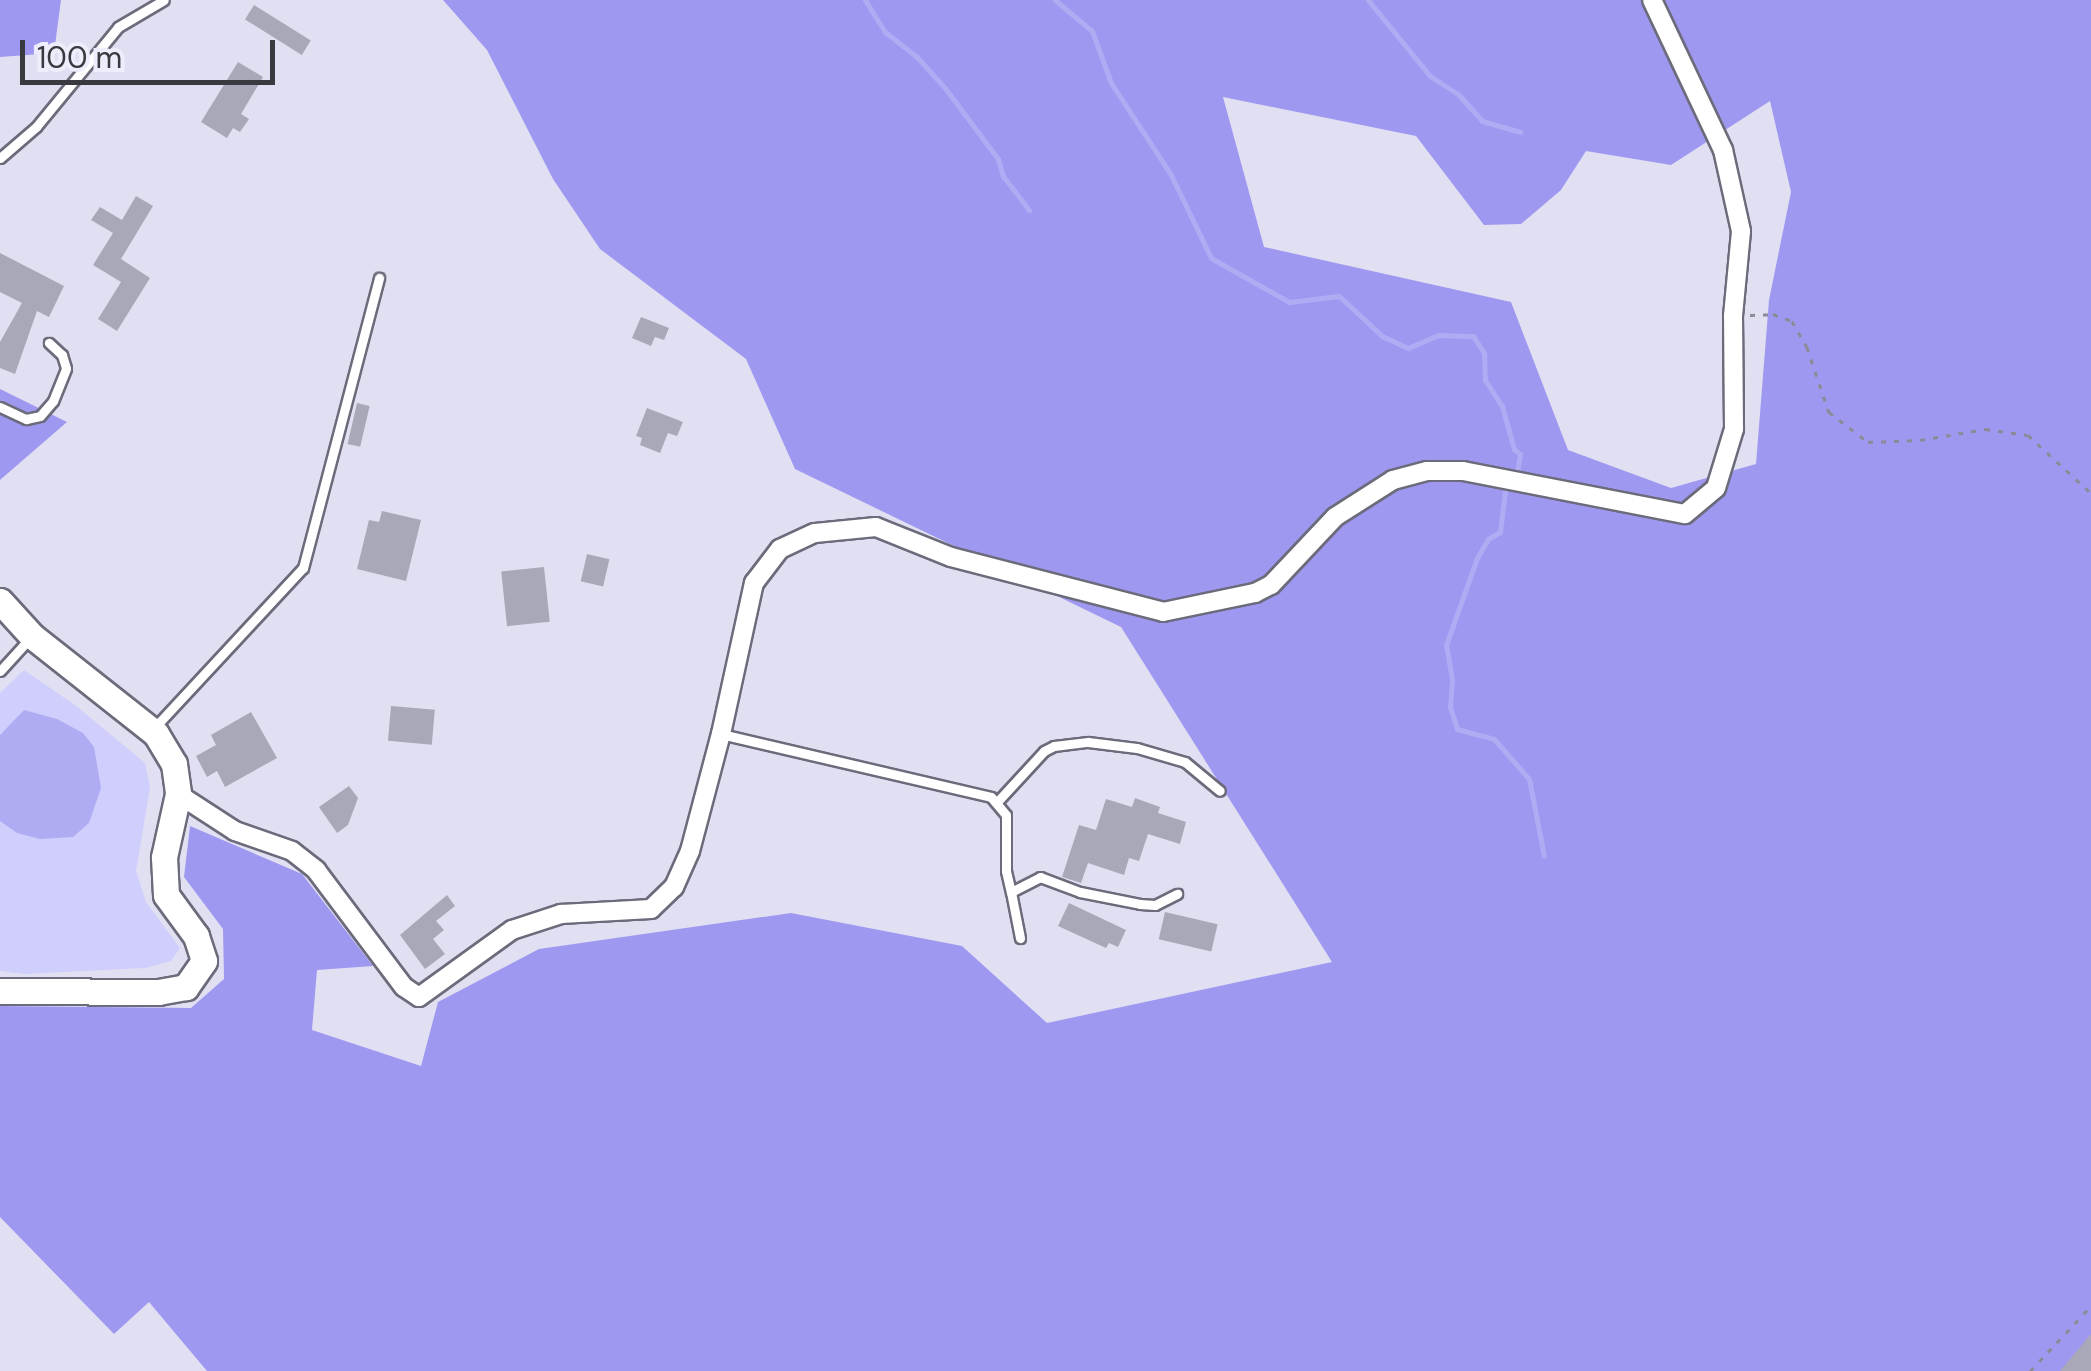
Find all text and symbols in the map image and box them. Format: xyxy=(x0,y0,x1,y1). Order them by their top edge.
scale bar xyxy=(25,20,280,82)
text: 100 m xyxy=(37,38,122,77)

